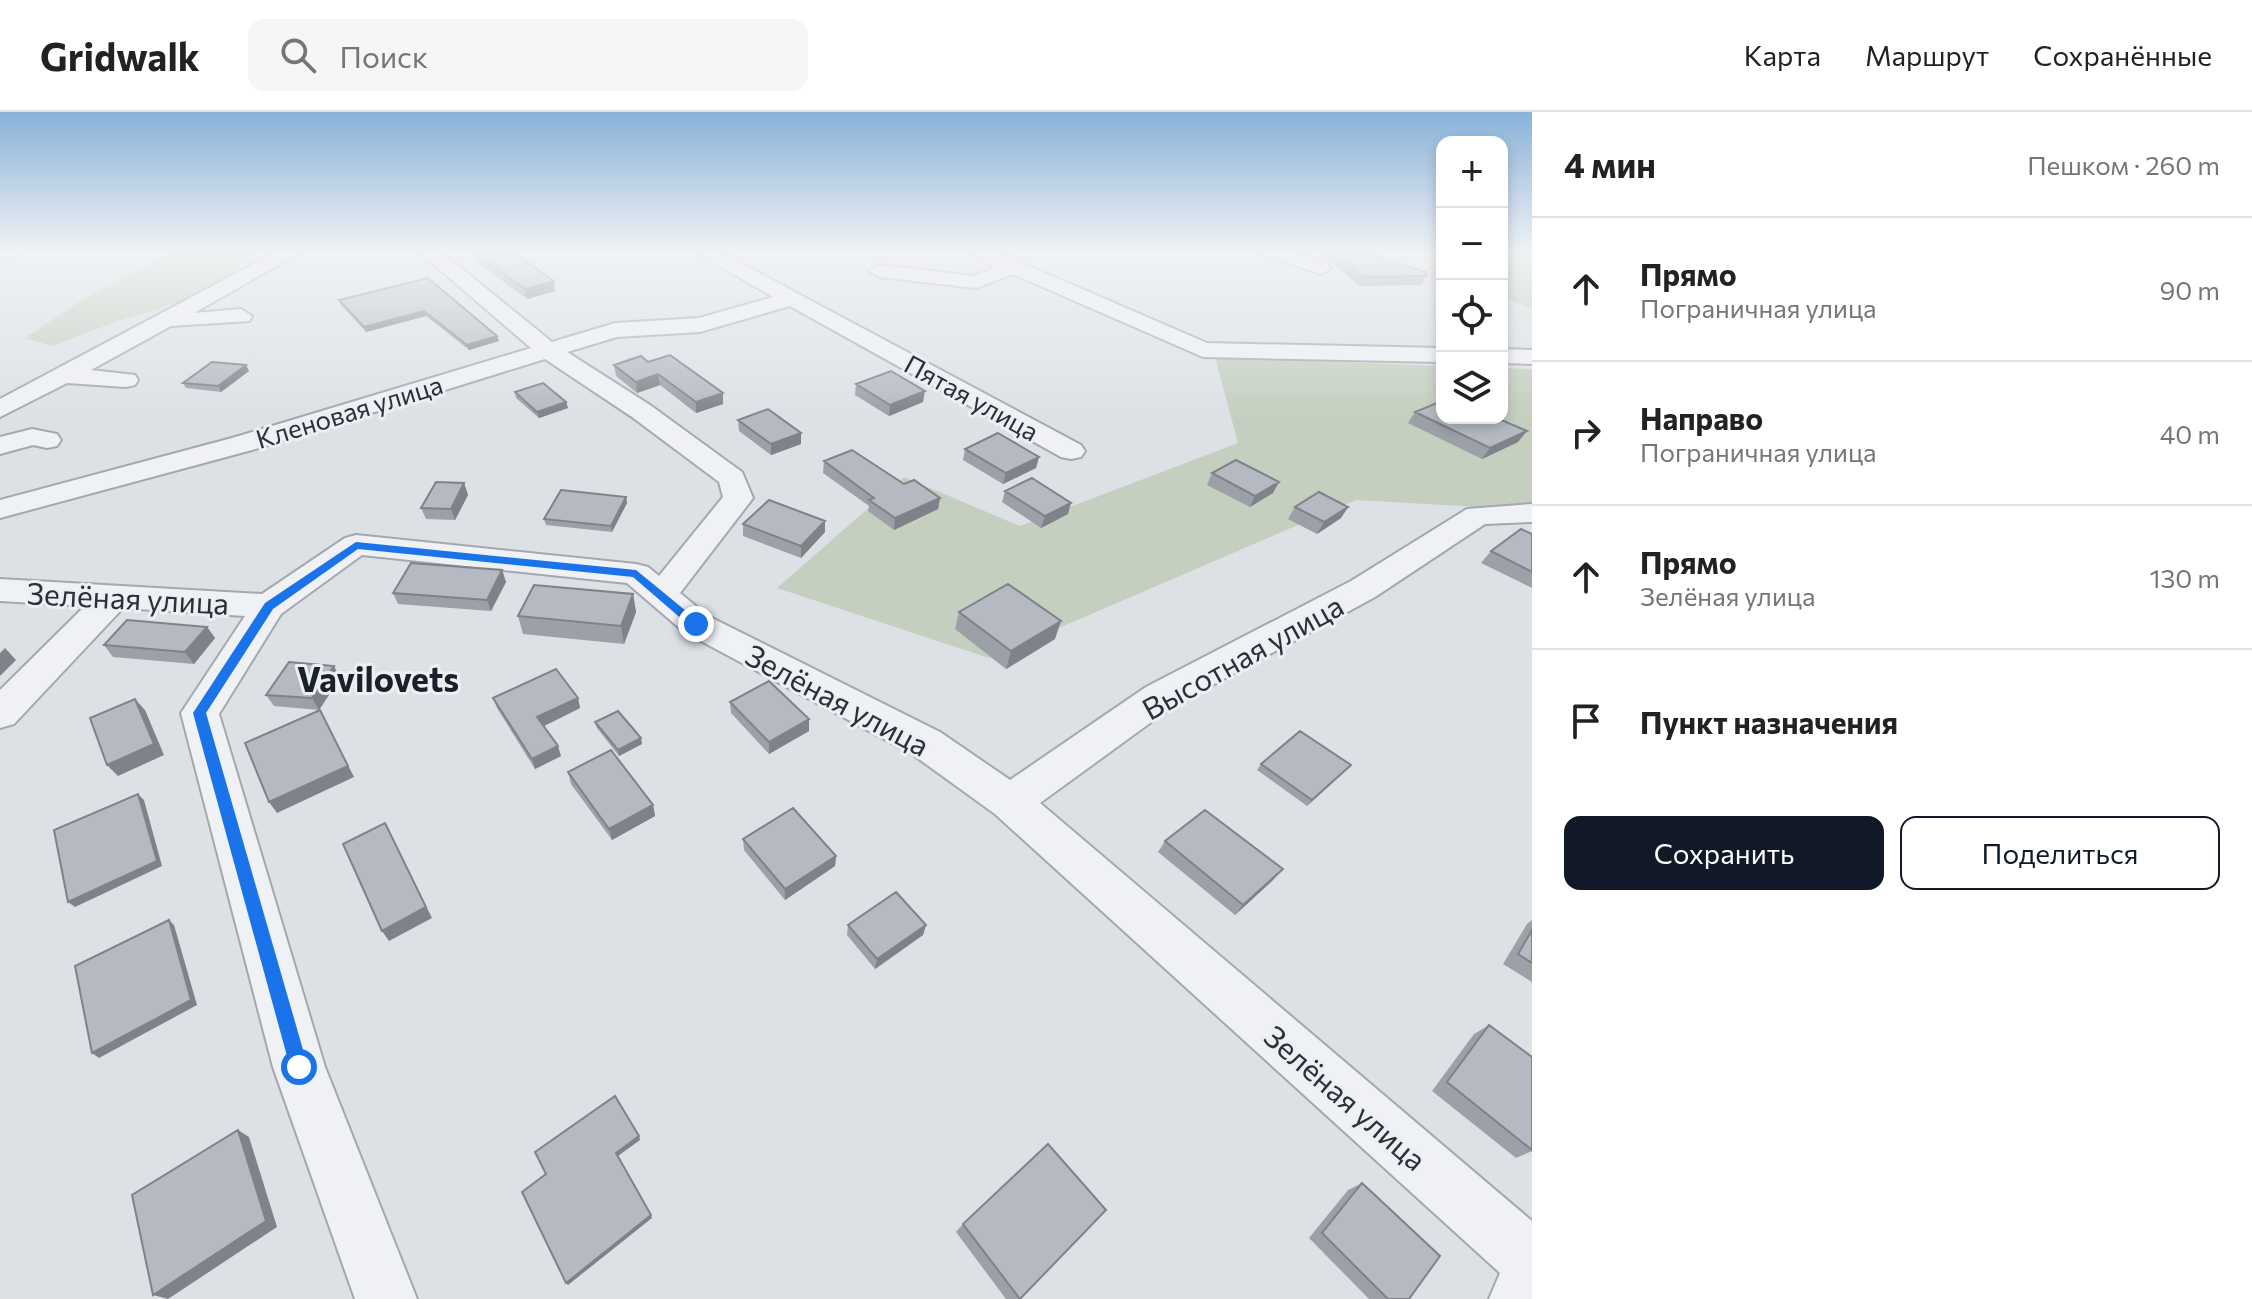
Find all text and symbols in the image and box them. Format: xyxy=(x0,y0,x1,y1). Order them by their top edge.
search box xyxy=(248,19,808,91)
text: Gridwalk xyxy=(40,32,200,79)
icon: search xyxy=(276,33,320,77)
text: Поиск xyxy=(340,37,428,74)
text: Карта xyxy=(1744,38,1821,72)
text: Маршрут xyxy=(1865,38,1989,72)
text: Сохранённые xyxy=(2033,38,2212,72)
map controls xyxy=(1436,136,1508,424)
button: + xyxy=(1436,136,1508,208)
text: 4 мин xyxy=(1564,143,1656,185)
text: Пешком · 260 m xyxy=(2027,149,2220,180)
button: − xyxy=(1436,208,1508,280)
text: Прямо xyxy=(1640,255,1737,292)
icon: ahead xyxy=(1564,267,1608,311)
text: 90 m xyxy=(2160,274,2220,305)
button: locate xyxy=(1436,280,1508,352)
text: Пограничная улица xyxy=(1640,292,1877,323)
street label: Пятая улица xyxy=(900,347,1044,447)
button: layers xyxy=(1436,352,1508,424)
street label: Кленовая улица xyxy=(252,368,446,454)
text: Направо xyxy=(1640,399,1763,436)
icon: right xyxy=(1564,411,1608,455)
text: 40 m xyxy=(2160,418,2220,449)
text: Пограничная улица xyxy=(1640,436,1877,467)
text: Прямо xyxy=(1640,543,1737,580)
icon: ahead xyxy=(1564,555,1608,599)
text: 130 m xyxy=(2149,562,2220,593)
street label: Зелёная улица xyxy=(26,573,230,621)
text: Зелёная улица xyxy=(1640,580,1815,611)
street label: Высотная улица xyxy=(1135,586,1349,726)
route end xyxy=(678,606,714,642)
street label: Зелёная улица xyxy=(740,635,936,763)
district label: Vavilovets xyxy=(297,657,459,699)
icon: arrive xyxy=(1564,699,1608,743)
text: Пункт назначения xyxy=(1640,703,1898,740)
button: Сохранить xyxy=(1564,816,1884,890)
button: Поделиться xyxy=(1900,816,2220,890)
street label: Зелёная улица xyxy=(1257,1017,1435,1177)
route start xyxy=(281,1049,317,1085)

